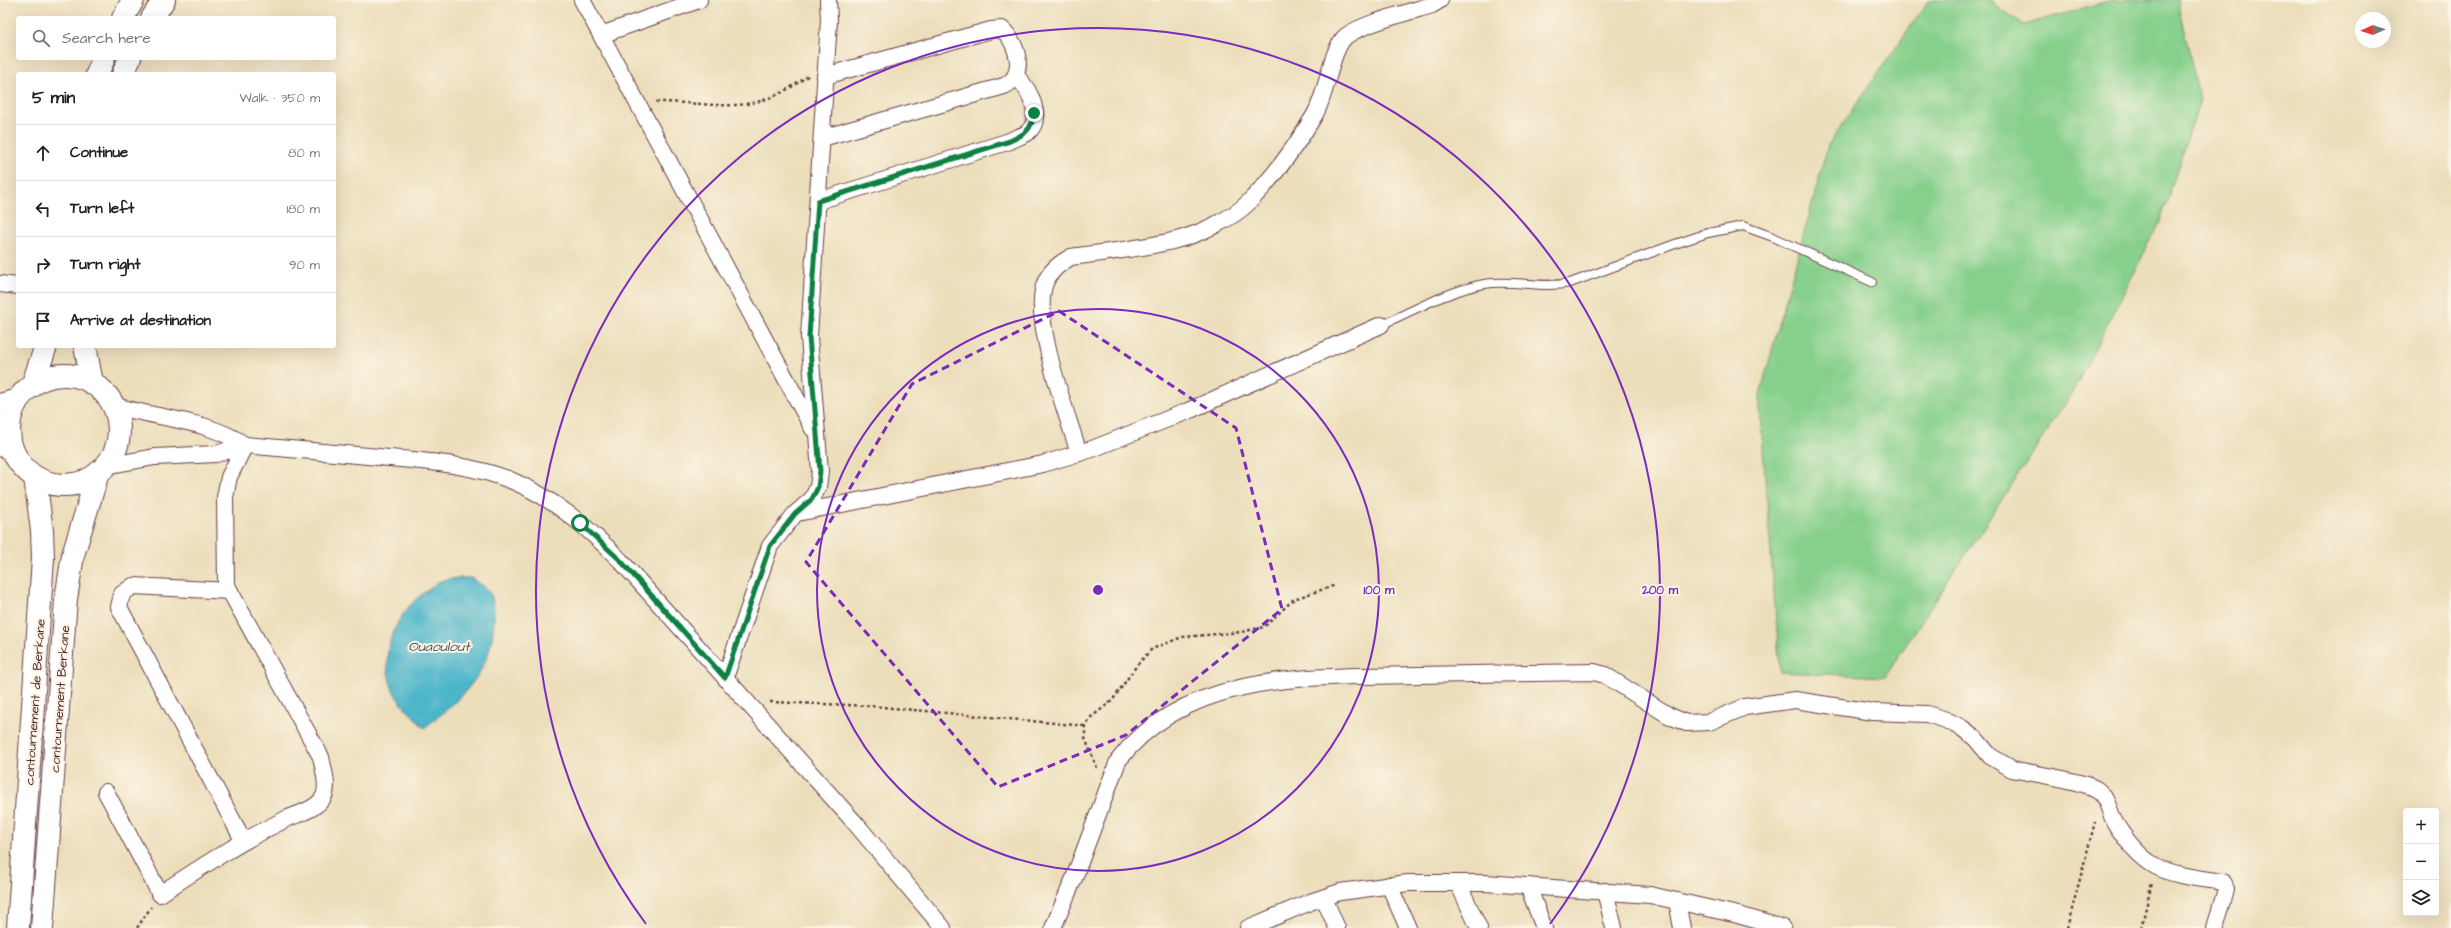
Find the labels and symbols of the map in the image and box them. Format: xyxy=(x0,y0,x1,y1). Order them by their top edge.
north arrow xyxy=(2355,12,2391,48)
route end xyxy=(1025,104,1043,122)
route start xyxy=(571,514,589,532)
text: 100 m xyxy=(1364,582,1395,599)
text: 200 m xyxy=(1641,582,1679,599)
centre of rings xyxy=(1091,583,1105,597)
street label: contournement de Berkane xyxy=(20,618,50,786)
street label: contournement Berkane xyxy=(46,625,74,773)
water label: Ouaoulout xyxy=(408,637,471,657)

